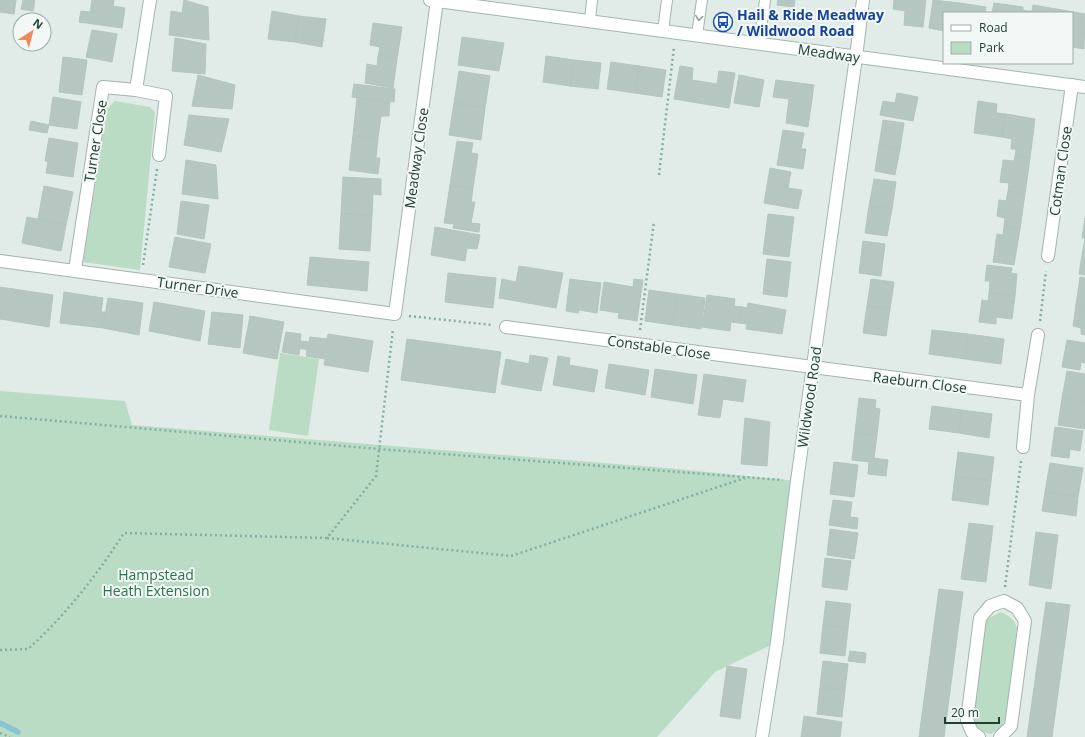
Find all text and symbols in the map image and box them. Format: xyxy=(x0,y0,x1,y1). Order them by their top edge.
place label: Hail & Ride Meadway / Wildwood Road xyxy=(737,5,884,40)
bus stop icon: Hail & Ride Meadway / Wildwood Road xyxy=(712,11,734,33)
north arrow xyxy=(12,12,52,52)
legend xyxy=(943,12,1073,64)
one-way arrow xyxy=(695,14,704,21)
text: N xyxy=(30,15,46,32)
text: Road xyxy=(979,19,1008,36)
street label: Meadway xyxy=(797,39,862,67)
text: Park xyxy=(979,39,1005,56)
street label: Turner Close xyxy=(79,98,111,184)
street label: Meadway Close xyxy=(400,106,432,210)
street label: Cotman Close xyxy=(1044,125,1076,217)
street label: Turner Drive xyxy=(156,272,240,302)
street label: Constable Close xyxy=(606,330,712,364)
street label: Wildwood Road xyxy=(793,345,825,449)
street label: Raeburn Close xyxy=(872,367,968,397)
park label: Hampstead Heath Extension xyxy=(103,565,209,600)
scale bar xyxy=(945,699,999,725)
text: 20 m xyxy=(951,704,979,721)

